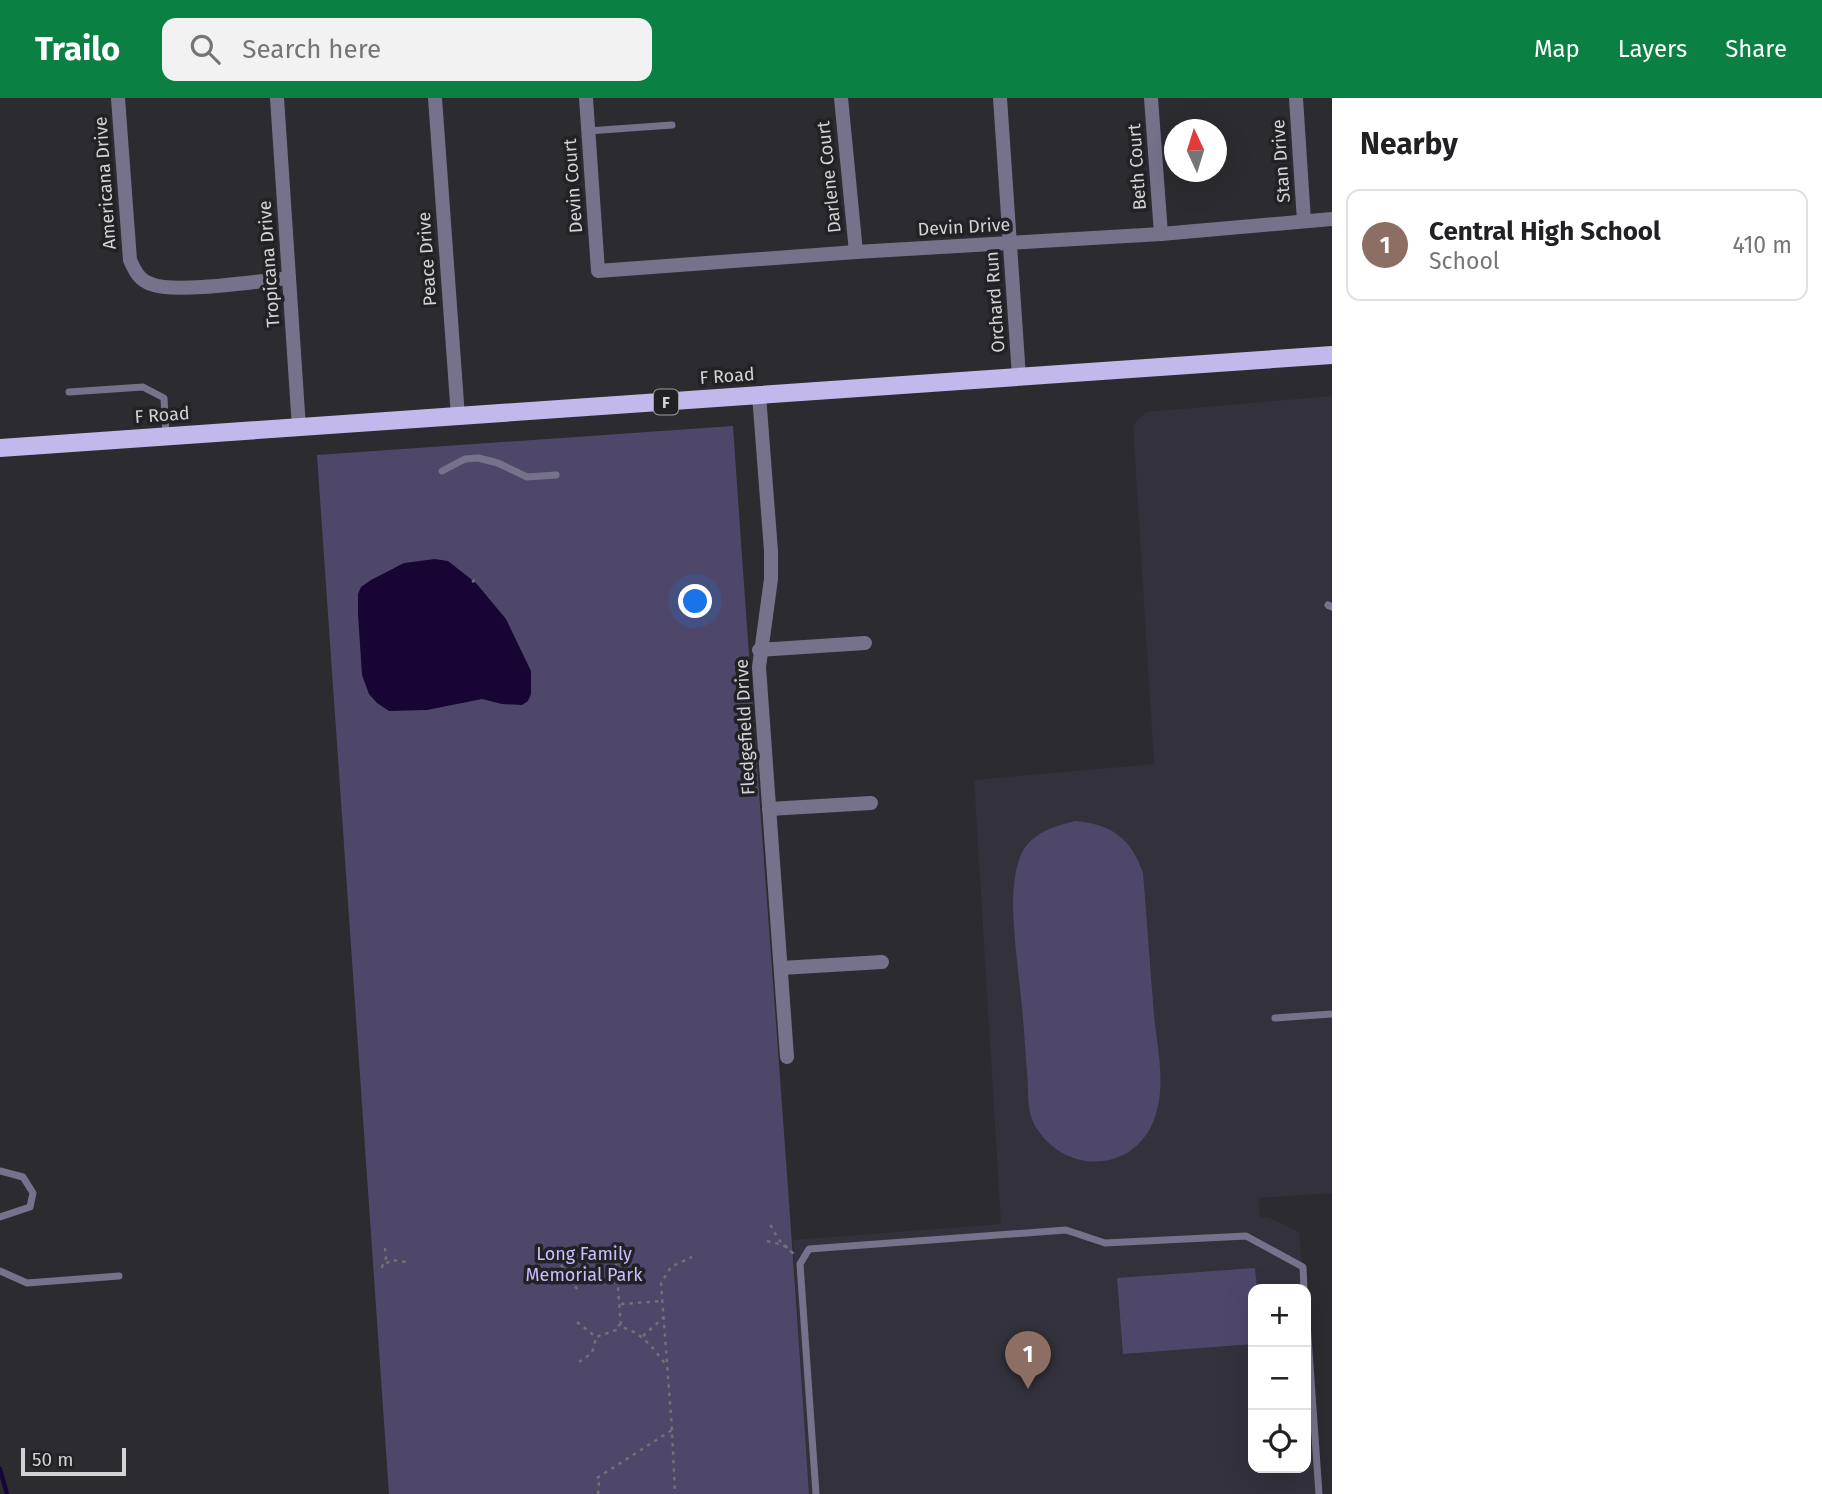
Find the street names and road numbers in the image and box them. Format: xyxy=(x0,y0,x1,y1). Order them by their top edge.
street label: Americana Drive xyxy=(89,116,121,250)
street label: Darlene Court xyxy=(812,119,846,234)
street label: Stan Drive xyxy=(1267,119,1295,203)
street label: Beth Court xyxy=(1123,122,1151,211)
street label: Devin Court xyxy=(559,137,587,234)
street label: Tropicana Drive xyxy=(254,200,284,328)
street label: Peace Drive xyxy=(413,211,441,307)
street label: Devin Drive xyxy=(917,214,1011,240)
street label: Orchard Run xyxy=(980,251,1010,353)
street label: F Road xyxy=(699,363,755,389)
road number: F xyxy=(654,390,678,414)
street label: F Road xyxy=(134,402,190,428)
street label: Fledgefield Drive xyxy=(730,658,760,796)

